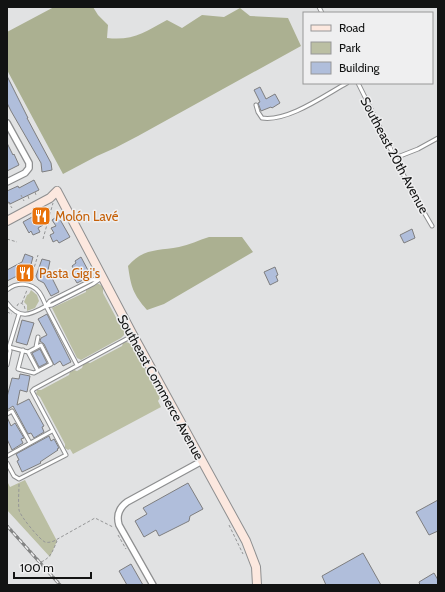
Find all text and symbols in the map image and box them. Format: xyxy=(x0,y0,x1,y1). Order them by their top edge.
legend xyxy=(303,12,433,84)
text: Road xyxy=(339,20,365,35)
text: Park xyxy=(339,40,361,55)
text: Building xyxy=(339,60,381,75)
street label: Southeast 20th Avenue xyxy=(357,94,433,216)
restaurant icon: Molón Lavé xyxy=(30,205,52,227)
place label: Molón Lavé xyxy=(55,208,119,224)
restaurant icon: Pasta Gigi's xyxy=(14,262,36,284)
place label: Pasta Gigi's xyxy=(39,265,101,281)
street label: Southeast Commerce Avenue xyxy=(114,312,208,463)
scale bar xyxy=(14,554,91,580)
text: 100 m xyxy=(20,560,54,575)

